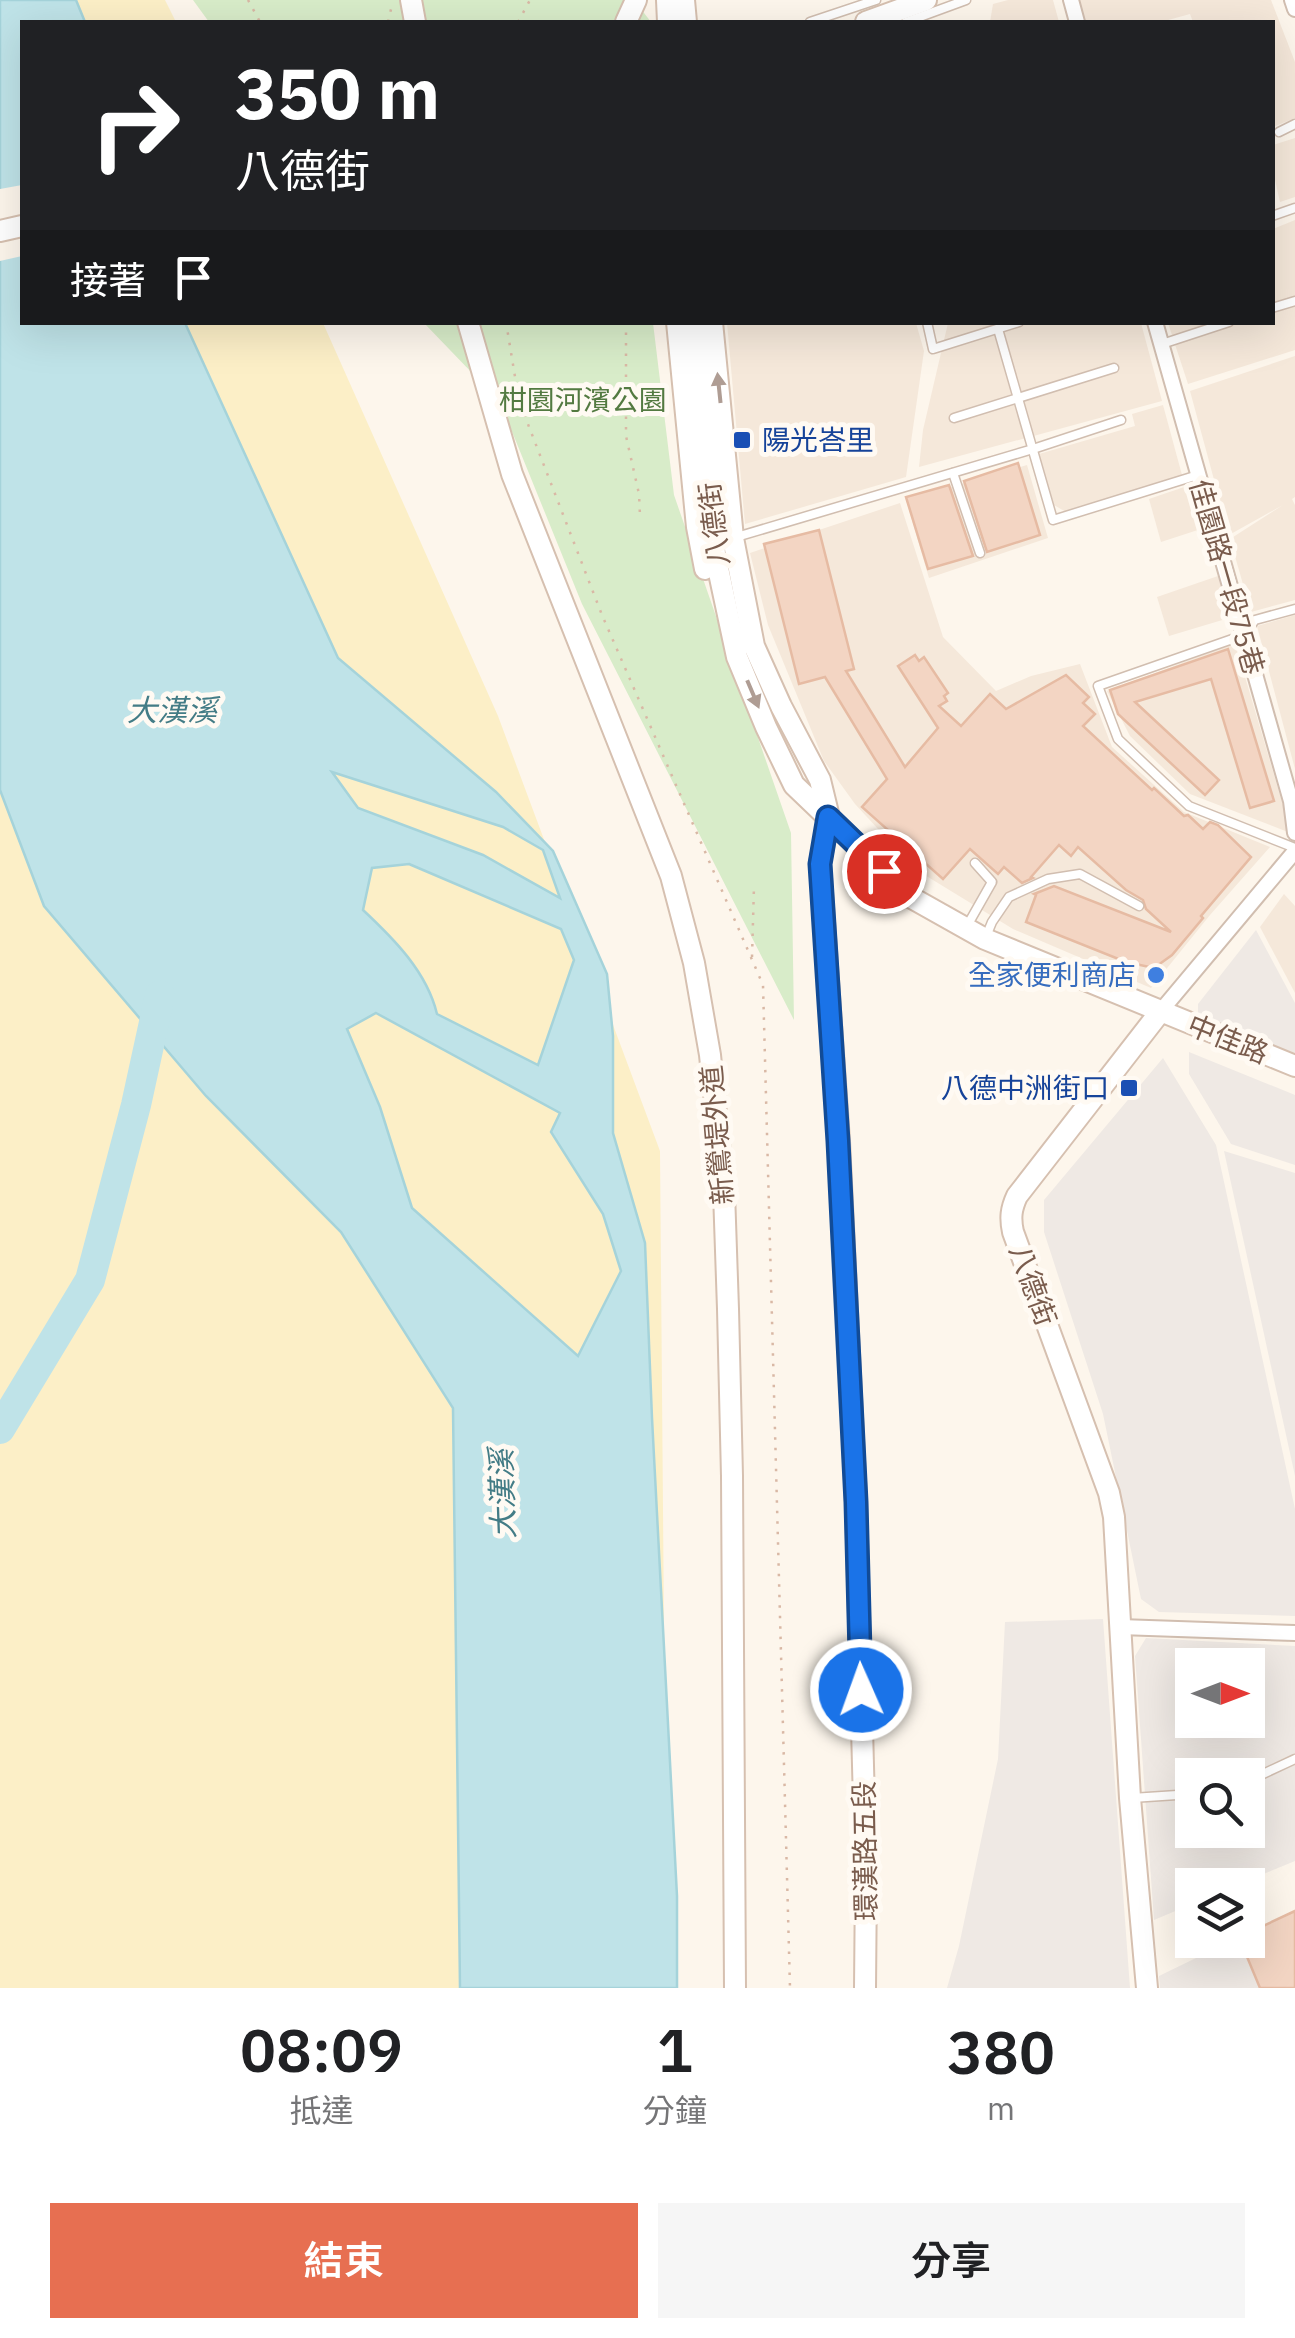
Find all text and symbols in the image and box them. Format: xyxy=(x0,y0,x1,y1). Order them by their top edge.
text: 350 m xyxy=(235,47,440,138)
icon: right xyxy=(70,60,200,190)
text: 八德街 xyxy=(235,141,370,199)
icon: arrive xyxy=(166,250,221,305)
text: 接著 xyxy=(70,255,146,304)
one-way arrow xyxy=(711,372,727,404)
park label: 柑園河濱公園 xyxy=(499,381,667,418)
place label: 陽光峇里 xyxy=(762,421,874,458)
marker: 陽光峇里 xyxy=(731,429,753,451)
street label: 佳園路一段75巷 xyxy=(1182,475,1273,679)
street label: 八德街 xyxy=(690,480,737,568)
one-way arrow xyxy=(745,679,761,709)
water label: 大漢溪 xyxy=(127,690,221,729)
pin xyxy=(842,829,927,914)
icon: arrive xyxy=(857,844,912,899)
place label: 全家便利商店 xyxy=(968,956,1136,993)
marker: 全家便利商店 xyxy=(1145,964,1167,986)
street label: 中佳路 xyxy=(1182,1006,1274,1071)
street label: 新鶯堤外道 xyxy=(692,1064,741,1206)
place label: 八德中洲街口 xyxy=(941,1069,1109,1106)
marker: 八德中洲街口 xyxy=(1118,1077,1140,1099)
street label: 八德街 xyxy=(1002,1239,1065,1331)
water label: 大漢溪 xyxy=(480,1444,523,1540)
position arrow xyxy=(809,1638,913,1742)
north arrow xyxy=(1175,1648,1265,1738)
map controls xyxy=(1175,1648,1265,1958)
button: search xyxy=(1175,1758,1265,1848)
street label: 環漢路五段 xyxy=(845,1781,884,1921)
button: layers xyxy=(1175,1868,1265,1958)
text: 08:09 xyxy=(240,2010,403,2089)
text: 1 xyxy=(657,2010,693,2089)
text: 380 xyxy=(947,2012,1055,2091)
text: m xyxy=(987,2087,1015,2129)
text: 抵達 xyxy=(290,2089,354,2131)
text: 分鐘 xyxy=(643,2089,707,2131)
button: 結束 xyxy=(50,2203,638,2318)
button: 分享 xyxy=(658,2203,1245,2318)

